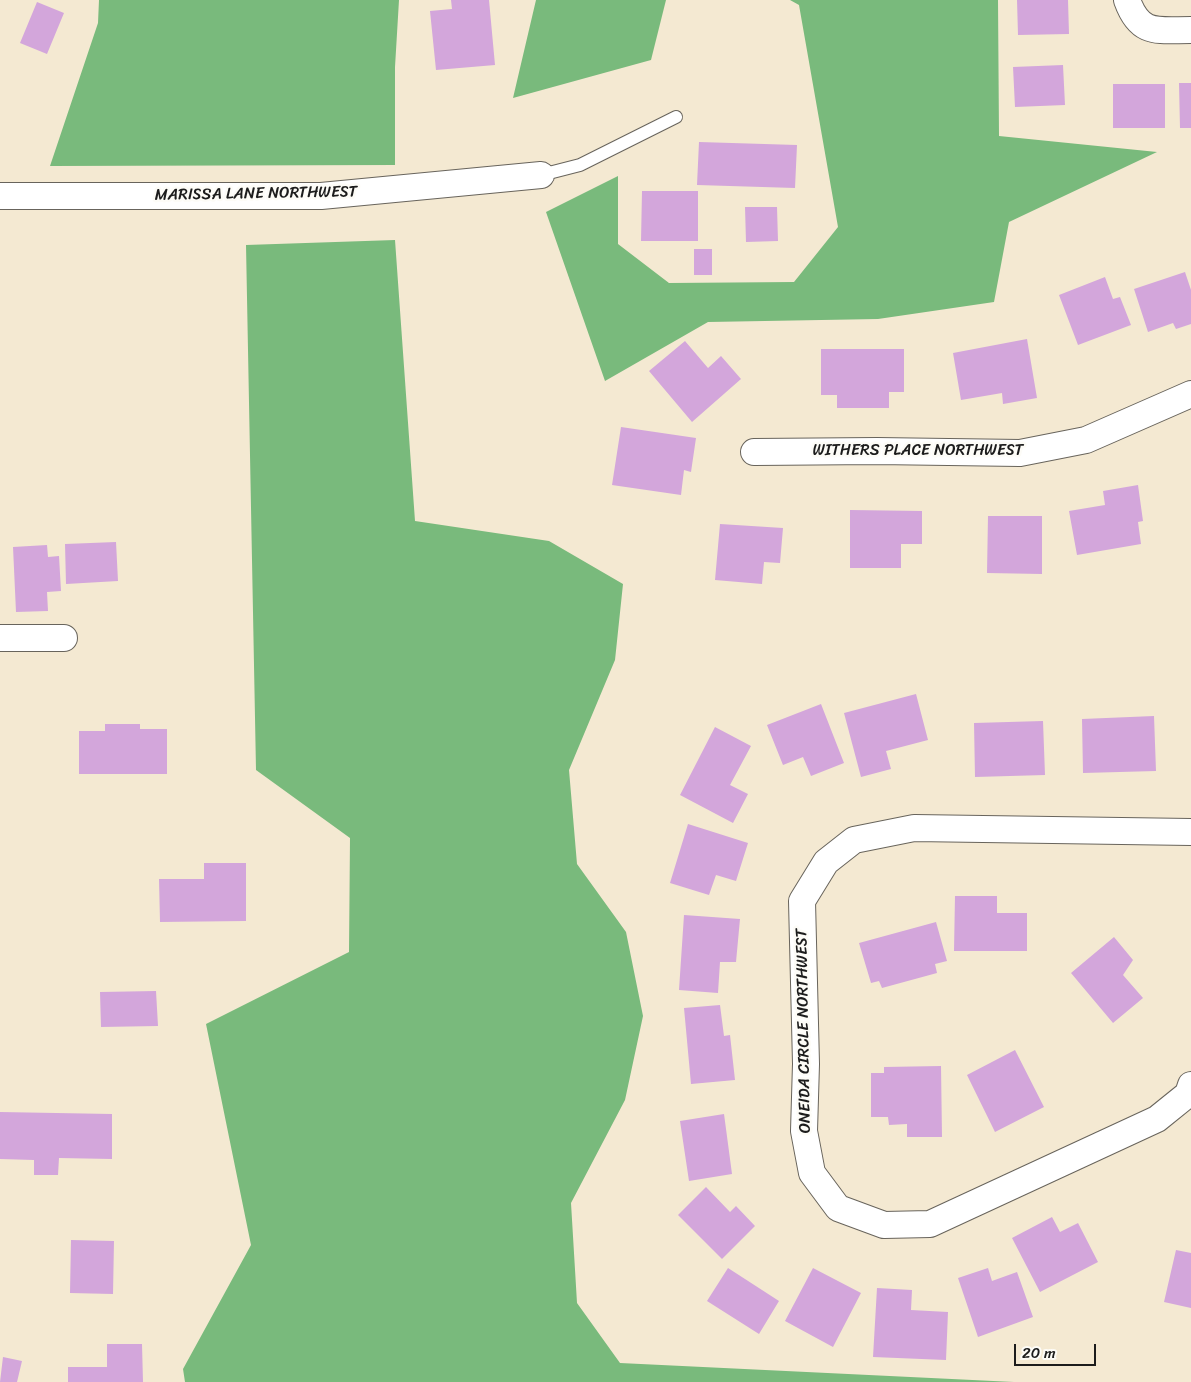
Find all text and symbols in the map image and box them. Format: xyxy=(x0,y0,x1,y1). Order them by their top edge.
street label: MARISSA LANE NORTHWEST xyxy=(154,183,358,205)
street label: WITHERS PLACE NORTHWEST xyxy=(813,441,1023,461)
street label: ONEIDA CIRCLE NORTHWEST xyxy=(793,928,815,1134)
scale bar xyxy=(1016,1334,1098,1366)
text: 20 m xyxy=(1022,1340,1056,1366)

